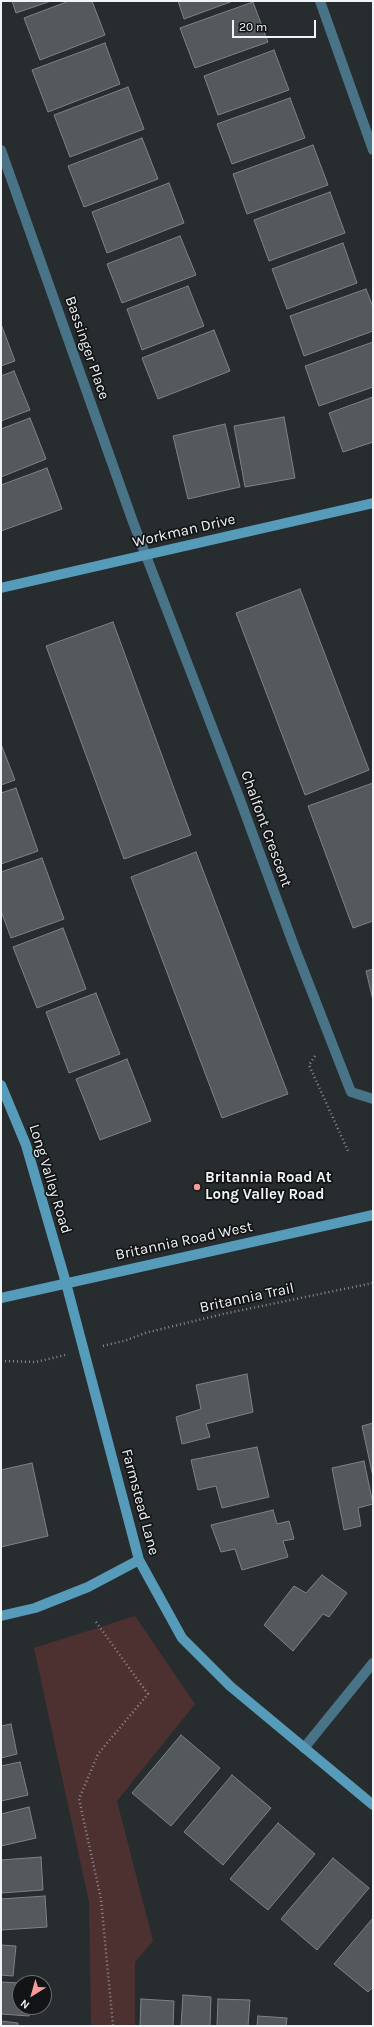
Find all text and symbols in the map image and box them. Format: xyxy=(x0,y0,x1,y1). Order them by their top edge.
scale bar xyxy=(234,12,318,38)
text: 20 m xyxy=(239,20,267,34)
street label: Bassinger Place xyxy=(61,294,113,402)
street label: Workman Drive xyxy=(131,510,237,552)
street label: Chalfont Crescent xyxy=(237,768,295,890)
street label: Long Valley Road xyxy=(25,1122,75,1236)
place label: Britannia Road At Long Valley Road xyxy=(205,1169,332,1204)
marker: Britannia Road At Long Valley Road xyxy=(192,1182,202,1192)
street label: Britannia Road West xyxy=(114,1218,254,1264)
street label: Britannia Trail xyxy=(198,1279,296,1317)
street label: Farmstead Lane xyxy=(117,1447,163,1557)
north arrow xyxy=(12,1975,52,2015)
text: N xyxy=(18,1997,32,2012)

